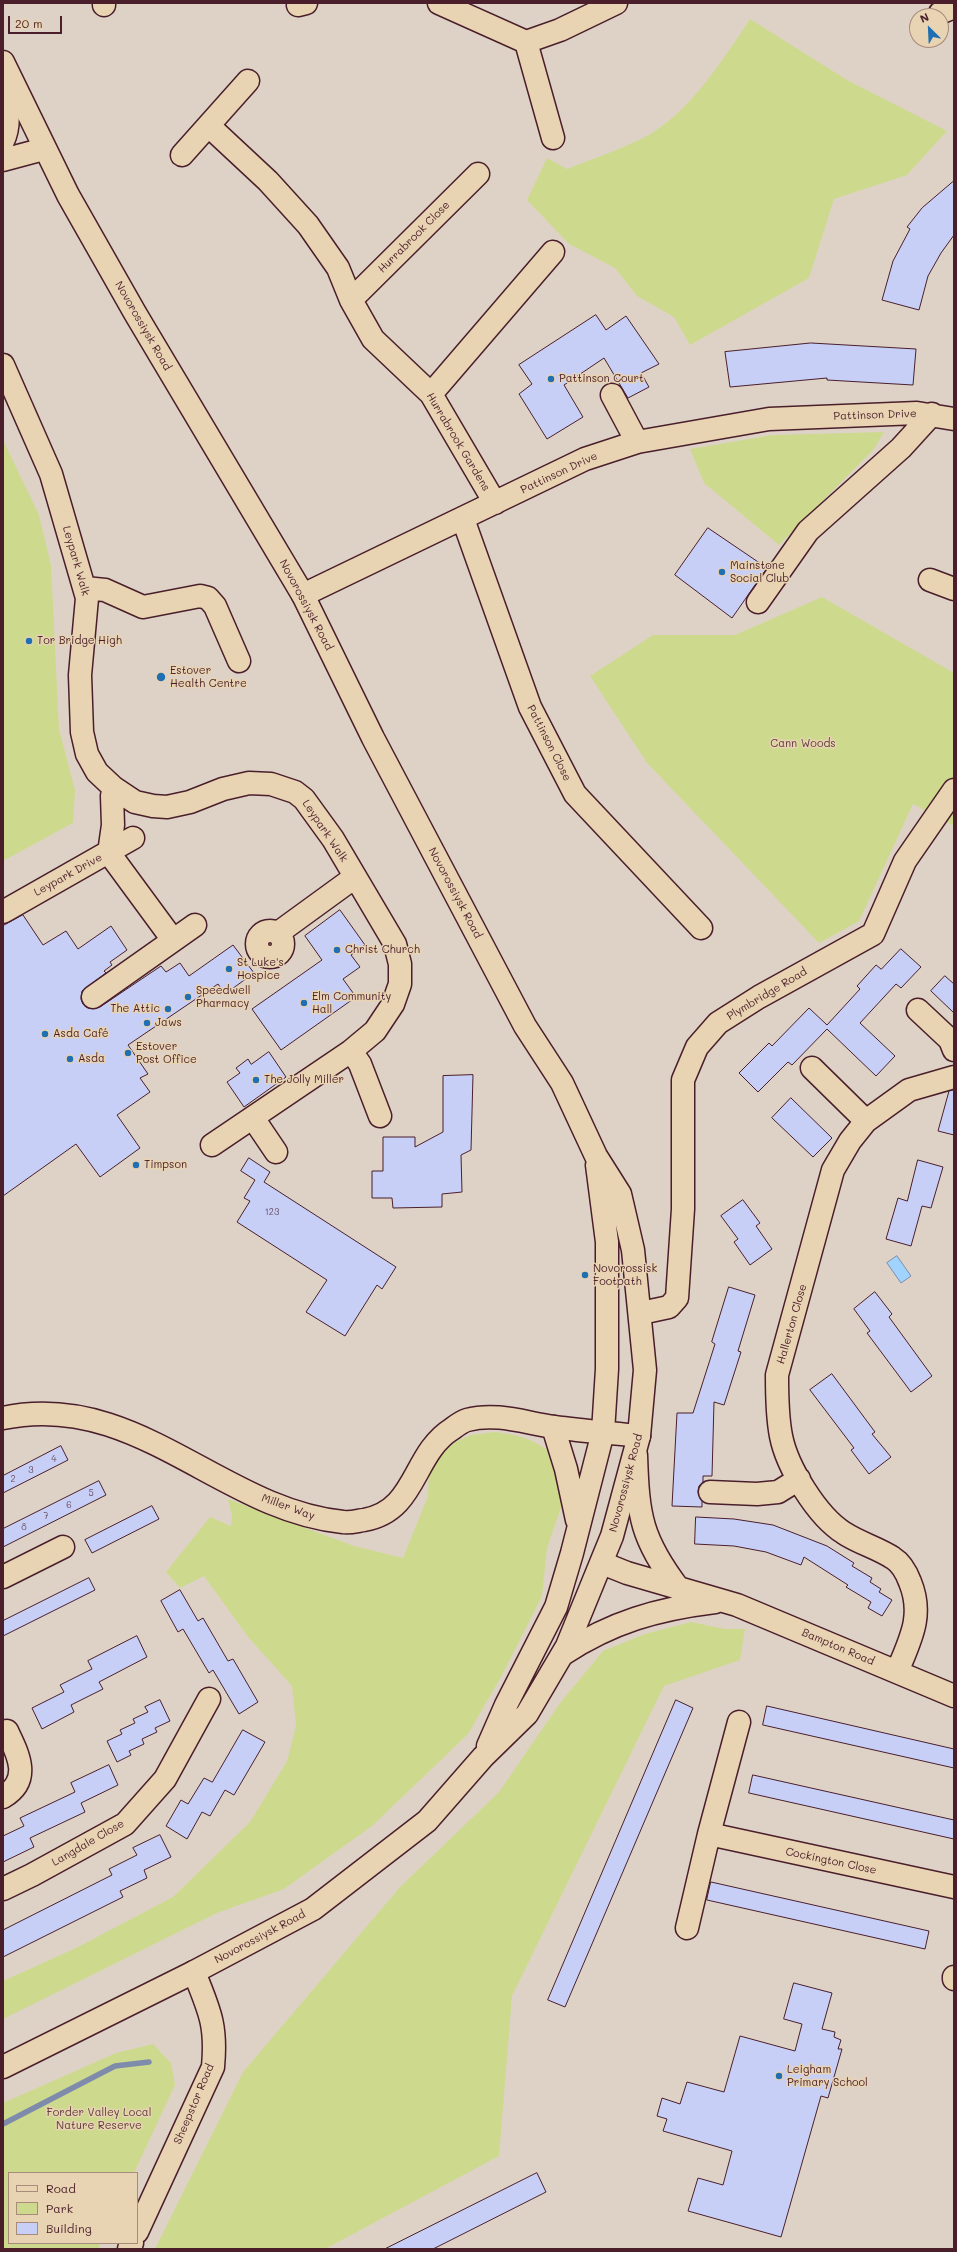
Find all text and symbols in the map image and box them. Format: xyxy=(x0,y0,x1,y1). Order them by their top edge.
scale bar xyxy=(10,8,64,34)
north arrow xyxy=(909,8,949,48)
text: N xyxy=(917,9,931,26)
text: 20 m xyxy=(15,15,43,31)
street label: Hurrabrook Close xyxy=(375,198,453,276)
street label: Novorossiysk Road xyxy=(112,279,174,373)
place label: Pattinson Court xyxy=(559,372,644,386)
marker: Pattinson Court xyxy=(546,374,556,384)
street label: Hurrabrook Gardens xyxy=(423,390,493,494)
street label: Pattinson Drive xyxy=(833,407,917,423)
street label: Pattinson Drive xyxy=(518,449,600,497)
street label: Leypark Walk xyxy=(60,525,92,597)
street label: Novorossiysk Road xyxy=(276,557,336,653)
place label: Mainstone Social Club xyxy=(730,559,789,585)
marker: Mainstone Social Club xyxy=(717,567,727,577)
place label: Tor Bridge High xyxy=(37,634,122,648)
marker: Tor Bridge High xyxy=(24,636,34,646)
place label: Estover Health Centre xyxy=(170,664,247,690)
marker: Estover Health Centre xyxy=(155,671,167,683)
street label: Pattinson Close xyxy=(524,703,574,783)
park label: Cann Woods xyxy=(770,737,836,751)
street label: Leypark Walk xyxy=(299,797,351,865)
street label: Novorossiysk Road xyxy=(425,845,485,941)
street label: Leypark Drive xyxy=(32,851,104,899)
place label: Christ Church xyxy=(345,943,420,957)
marker: Christ Church xyxy=(332,945,342,955)
place label: St Luke's Hospice xyxy=(237,956,284,982)
marker: St Luke's Hospice xyxy=(224,964,234,974)
street label: Plymbridge Road xyxy=(725,965,809,1023)
place label: Speedwell Pharmacy xyxy=(196,984,250,1010)
place label: Elm Community Hall xyxy=(312,990,391,1016)
marker: Speedwell Pharmacy xyxy=(183,992,193,1002)
marker: Elm Community Hall xyxy=(299,998,309,1008)
place label: The Attic xyxy=(110,1002,160,1016)
marker: The Attic xyxy=(163,1004,173,1014)
place label: Jaws xyxy=(155,1016,182,1030)
marker: Jaws xyxy=(142,1018,152,1028)
place label: Asda Café xyxy=(53,1027,109,1041)
marker: Asda Café xyxy=(40,1029,50,1039)
place label: Estover Post Office xyxy=(136,1040,197,1066)
marker: Estover Post Office xyxy=(123,1048,133,1058)
place label: Asda xyxy=(78,1052,105,1066)
marker: Asda xyxy=(65,1054,75,1064)
place label: The Jolly Miller xyxy=(264,1073,344,1087)
marker: The Jolly Miller xyxy=(251,1075,261,1085)
place label: Timpson xyxy=(144,1158,187,1172)
marker: Timpson xyxy=(131,1160,141,1170)
house number: 123 xyxy=(265,1207,279,1217)
place label: Novorossisk Footpath xyxy=(593,1262,657,1288)
marker: Novorossisk Footpath xyxy=(580,1270,590,1280)
street label: Hallerton Close xyxy=(774,1282,810,1366)
street label: Novorossiysk Road xyxy=(607,1433,645,1533)
house number: 4 xyxy=(51,1454,57,1464)
house number: 3 xyxy=(28,1465,34,1475)
house number: 2 xyxy=(10,1474,16,1484)
house number: 5 xyxy=(88,1488,94,1498)
street label: Miller Way xyxy=(260,1491,316,1523)
house number: 6 xyxy=(66,1500,72,1510)
house number: 7 xyxy=(43,1511,49,1521)
house number: 8 xyxy=(21,1522,27,1532)
street label: Bampton Road xyxy=(800,1626,876,1668)
street label: Langdale Close xyxy=(49,1817,127,1869)
street label: Cockington Close xyxy=(784,1845,878,1877)
street label: Novorossiysk Road xyxy=(212,1907,308,1967)
street label: Sheepstor Road xyxy=(171,2062,217,2146)
place label: Leigham Primary School xyxy=(787,2063,868,2089)
marker: Leigham Primary School xyxy=(774,2071,784,2081)
park label: Forder Valley Local Nature Reserve xyxy=(47,2106,151,2132)
legend xyxy=(8,2172,138,2244)
text: Road xyxy=(46,2180,76,2196)
text: Park xyxy=(46,2200,73,2216)
text: Building xyxy=(46,2220,92,2236)

